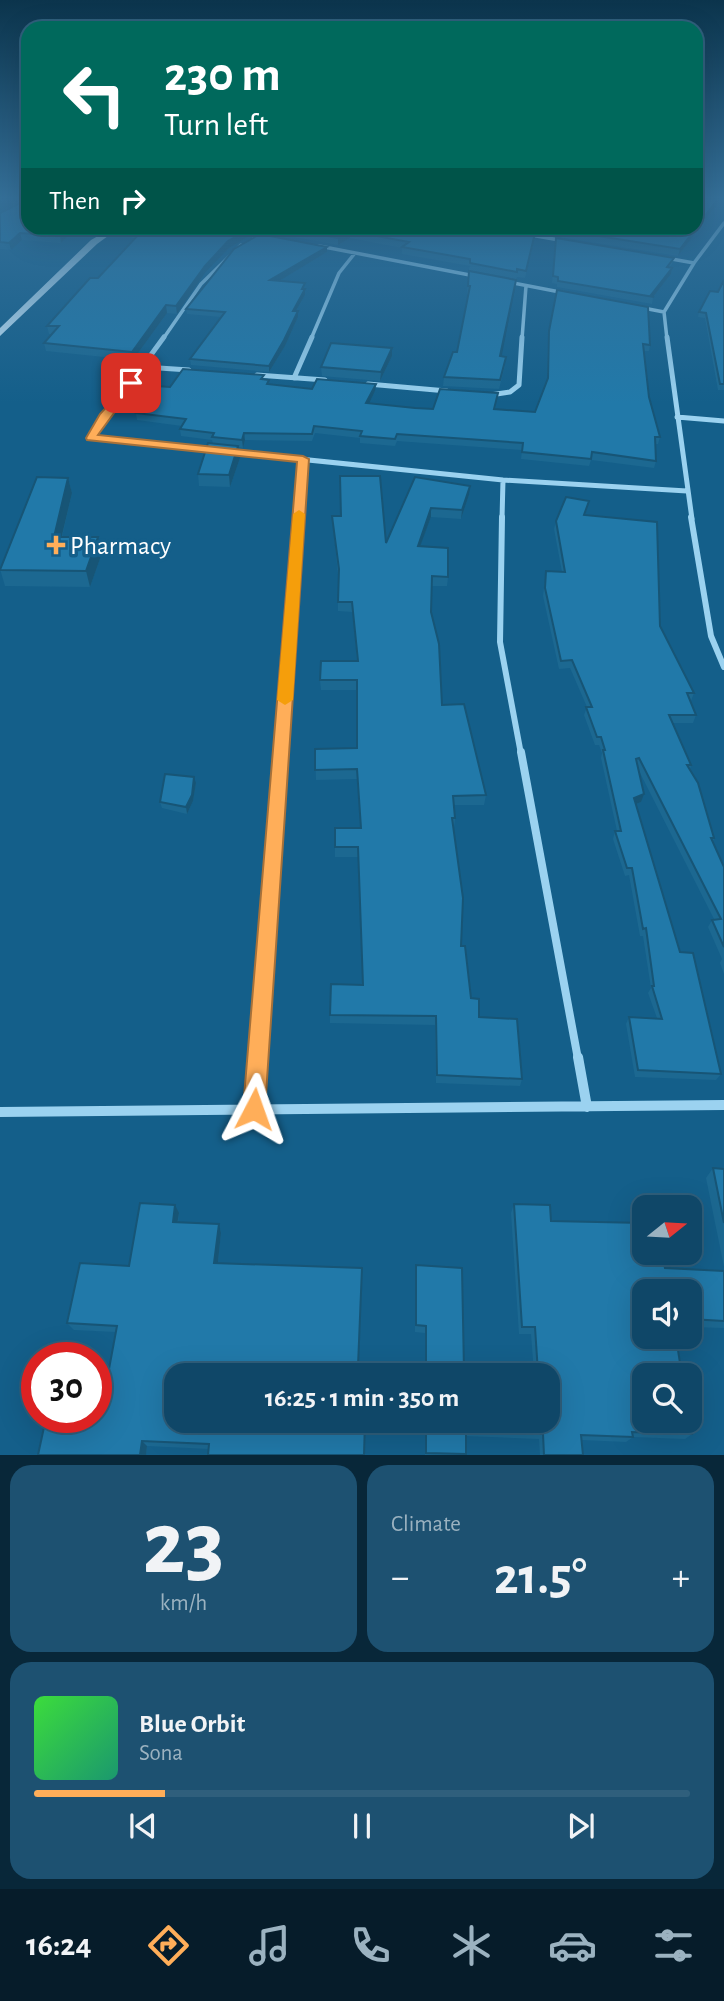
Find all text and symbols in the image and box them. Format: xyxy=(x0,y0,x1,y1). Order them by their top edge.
icon: left xyxy=(49,49,140,140)
text: 230 m xyxy=(164,51,281,100)
text: Turn left xyxy=(164,109,268,141)
icon: right xyxy=(114,182,152,220)
text: Then xyxy=(49,188,100,214)
pin xyxy=(101,353,161,413)
icon: arrive xyxy=(112,364,150,402)
place label: Pharmacy xyxy=(70,533,171,559)
marker: Pharmacy xyxy=(48,537,64,553)
position arrow xyxy=(217,1072,291,1146)
north arrow xyxy=(632,1195,702,1265)
map controls xyxy=(632,1195,702,1433)
button: sound xyxy=(632,1279,702,1349)
speed limit sign: 30 xyxy=(21,1342,112,1433)
button: search xyxy=(632,1363,702,1433)
text: 16:25 · 1 min · 350 m xyxy=(265,1385,459,1411)
text: 23 xyxy=(142,1499,225,1590)
text: Climate xyxy=(391,1513,461,1536)
text: 21.5° xyxy=(494,1551,587,1603)
text: − xyxy=(391,1559,409,1597)
text: + xyxy=(672,1559,690,1597)
text: km/h xyxy=(160,1592,207,1615)
text: Blue Orbit xyxy=(139,1711,245,1737)
text: Sona xyxy=(139,1742,183,1765)
icon: previous xyxy=(124,1807,162,1845)
icon: pause xyxy=(343,1807,381,1845)
icon: next xyxy=(562,1807,600,1845)
icon: directions xyxy=(144,1921,193,1970)
icon: music xyxy=(245,1921,294,1970)
icon: phone xyxy=(346,1921,395,1970)
icon: climate xyxy=(447,1921,496,1970)
icon: car xyxy=(548,1921,597,1970)
icon: filters xyxy=(649,1921,698,1970)
text: 16:24 xyxy=(26,1929,92,1961)

